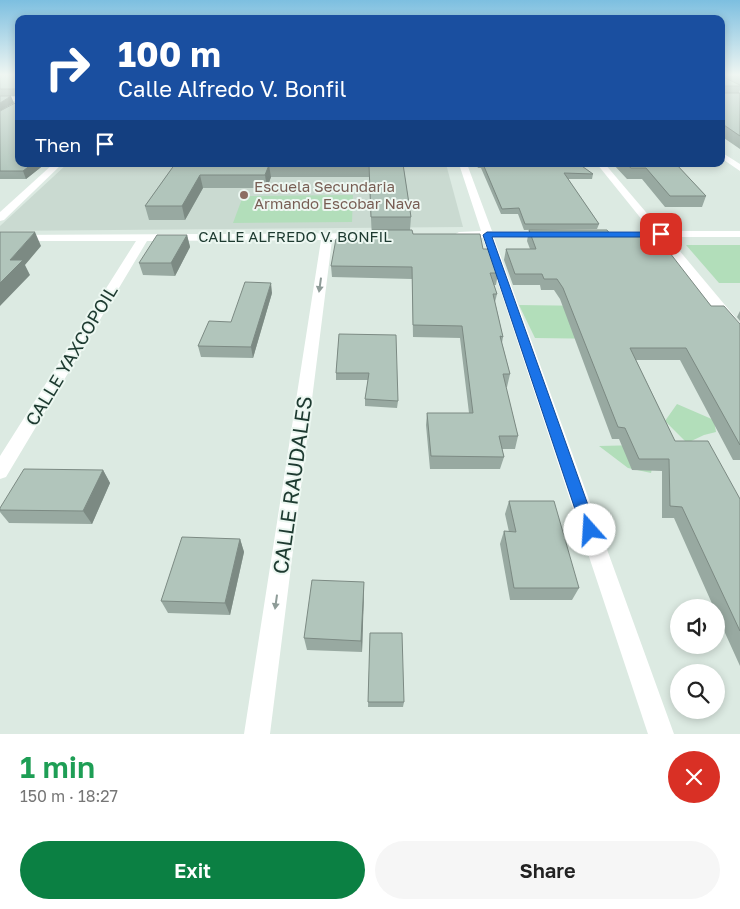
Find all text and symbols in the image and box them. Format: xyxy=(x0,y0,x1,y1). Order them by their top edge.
text: 100 m xyxy=(118,33,221,75)
icon: right xyxy=(35,35,100,100)
text: Calle Alfredo V. Bonfil xyxy=(118,75,347,102)
icon: arrive xyxy=(91,130,119,158)
text: Then xyxy=(35,133,81,156)
place label: Escuela Secundaria Armando Escobar Nava xyxy=(254,177,420,212)
marker: Escuela Secundaria Armando Escobar Nava xyxy=(238,189,250,201)
pin xyxy=(640,213,682,255)
icon: arrive xyxy=(647,220,675,248)
street label: CALLE ALFREDO V. BONFIL xyxy=(198,227,392,245)
one-way arrow xyxy=(316,277,324,293)
street label: CALLE YAXCOPOIL xyxy=(20,281,122,429)
street label: CALLE RAUDALES xyxy=(267,394,317,576)
position arrow xyxy=(563,503,615,555)
one-way arrow xyxy=(272,594,280,610)
map controls xyxy=(670,599,725,719)
button: sound xyxy=(670,599,725,654)
button: search xyxy=(670,664,725,719)
text: 1 min xyxy=(20,749,95,785)
button: close xyxy=(668,751,720,803)
text: 150 m · 18:27 xyxy=(20,786,118,806)
button: Exit xyxy=(20,841,365,899)
button: Share xyxy=(375,841,720,899)

